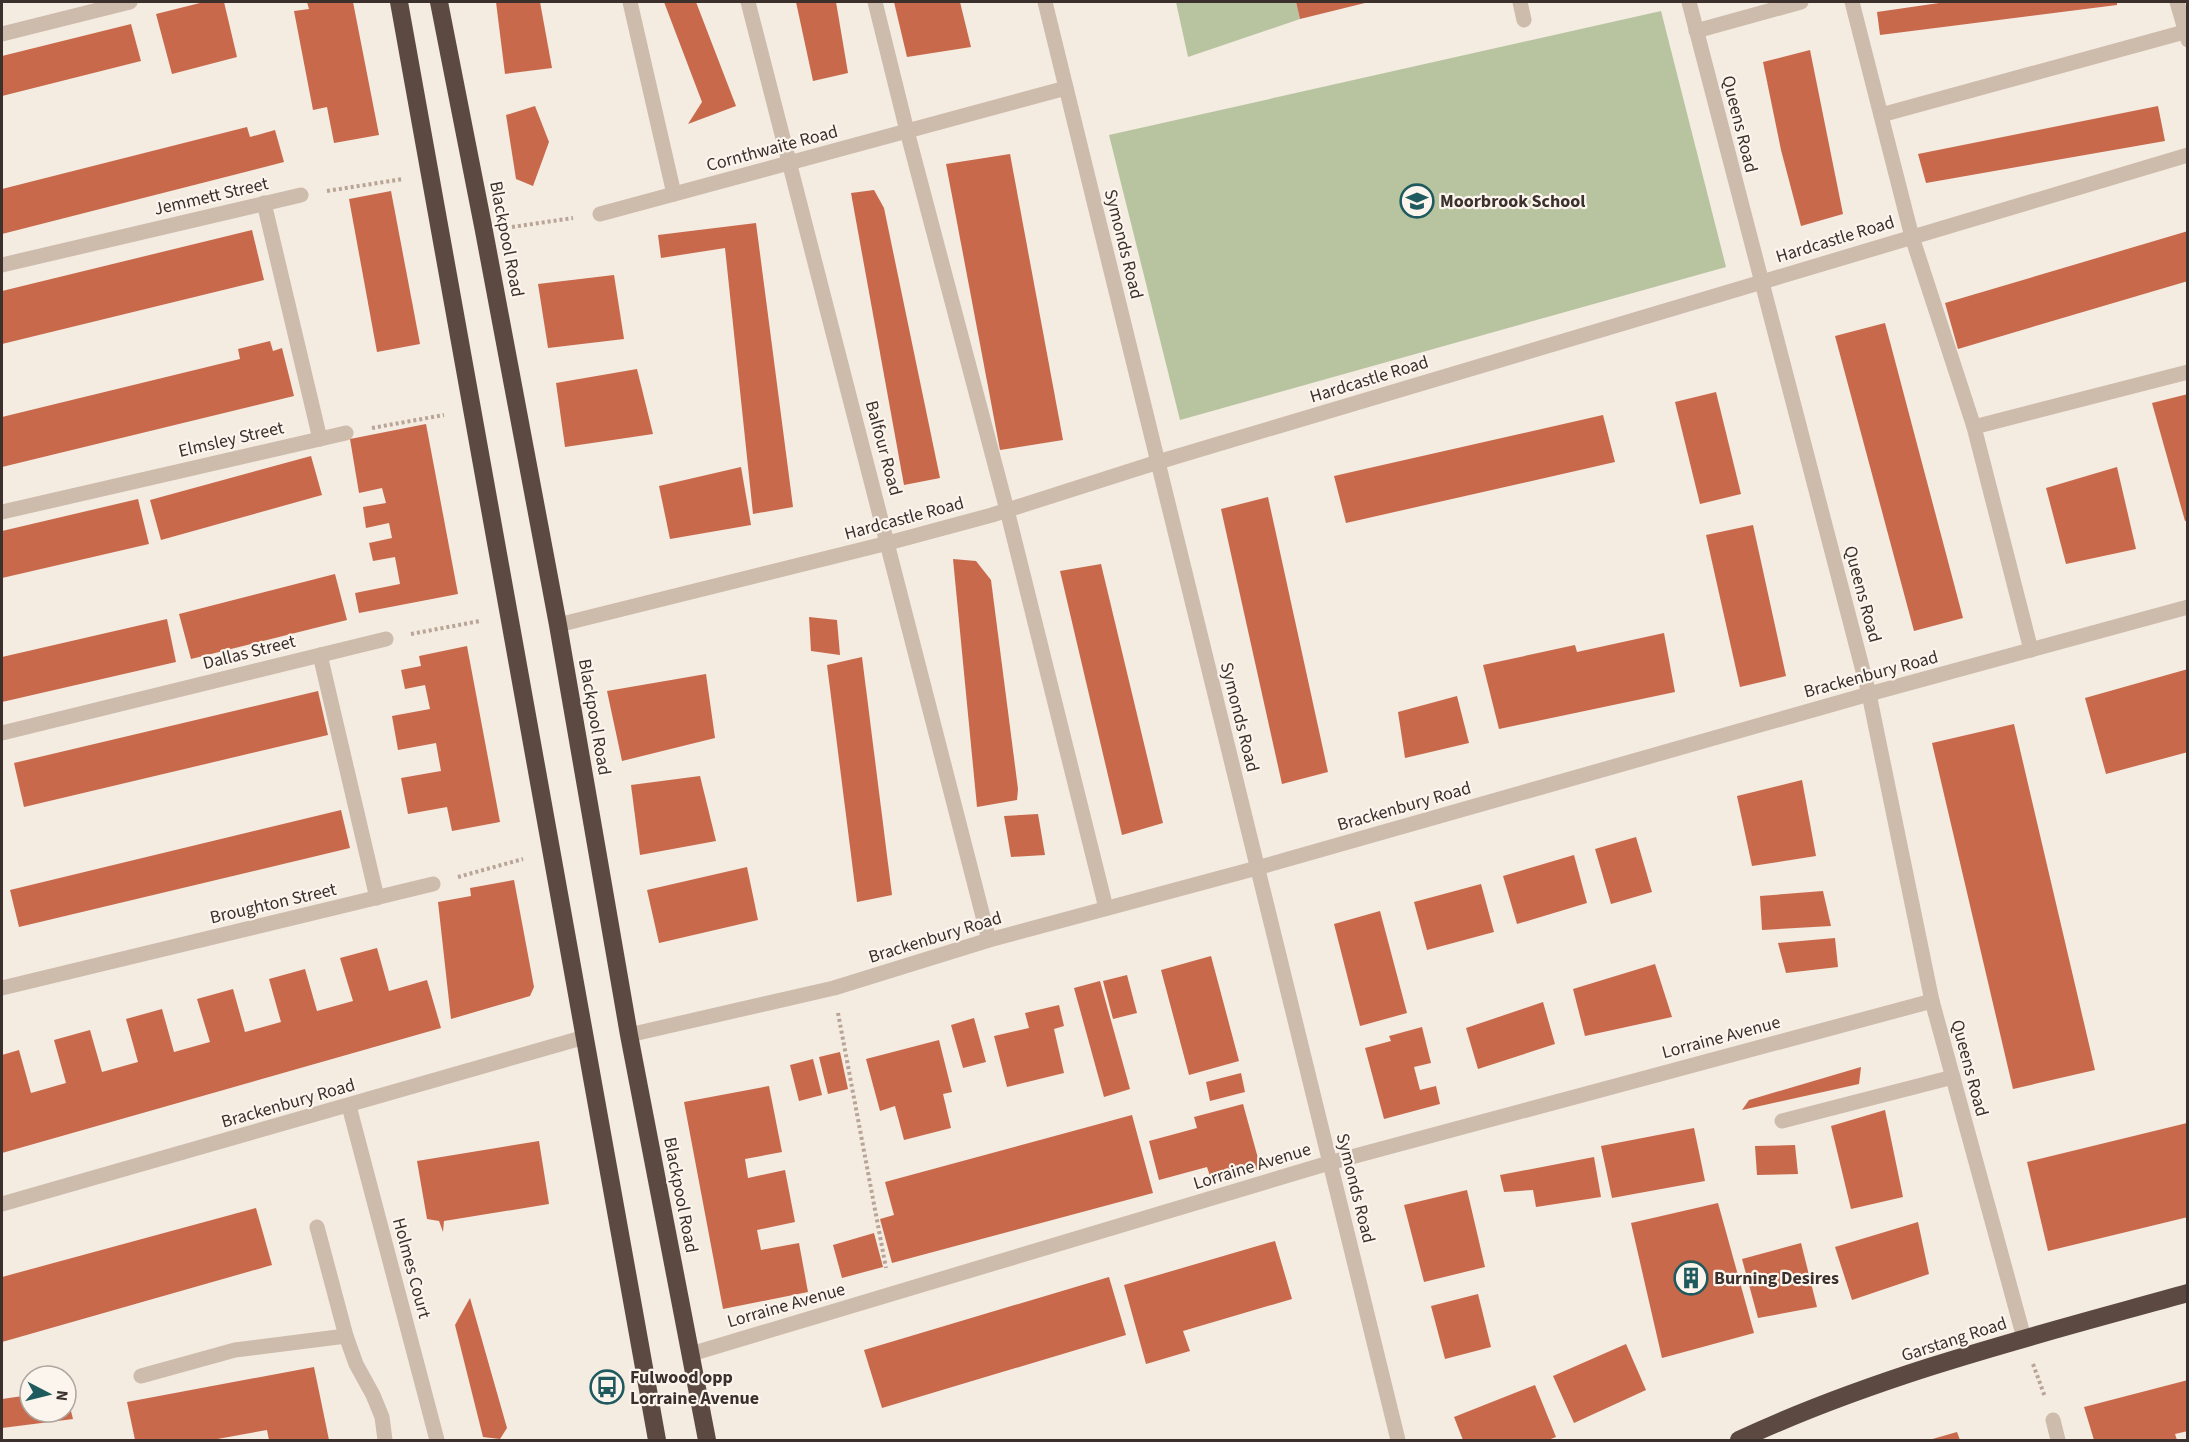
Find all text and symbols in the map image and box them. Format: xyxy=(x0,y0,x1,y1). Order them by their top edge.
street label: Queens Road xyxy=(1715,73,1764,175)
street label: Cornthwaite Road xyxy=(704,119,841,178)
street label: Jemmett Street xyxy=(151,171,271,222)
street label: Blackpool Road xyxy=(483,179,530,299)
school or university icon: Moorbrook School xyxy=(1399,183,1435,219)
street label: Symonds Road xyxy=(1098,187,1149,302)
place label: Moorbrook School xyxy=(1440,189,1585,214)
street label: Hardcastle Road xyxy=(1773,210,1898,269)
street label: Hardcastle Road xyxy=(1307,350,1432,409)
street label: Balfour Road xyxy=(859,398,908,498)
street label: Elmsley Street xyxy=(176,415,286,464)
street label: Hardcastle Road xyxy=(841,490,967,546)
street label: Queens Road xyxy=(1838,543,1887,645)
street label: Dallas Street xyxy=(200,629,298,676)
street label: Brackenbury Road xyxy=(1801,645,1941,704)
street label: Blackpool Road xyxy=(572,657,617,777)
street label: Symonds Road xyxy=(1214,660,1265,775)
street label: Brackenbury Road xyxy=(1334,775,1474,838)
street label: Broughton Street xyxy=(207,877,339,930)
street label: Brackenbury Road xyxy=(865,905,1005,970)
street label: Lorraine Avenue xyxy=(1659,1010,1783,1065)
street label: Queens Road xyxy=(1945,1017,1994,1119)
street label: Brackenbury Road xyxy=(218,1072,358,1135)
street label: Symonds Road xyxy=(1330,1131,1381,1246)
street label: Blackpool Road xyxy=(657,1135,704,1255)
street label: Lorraine Avenue xyxy=(1190,1137,1314,1196)
street label: Holmes Court xyxy=(386,1215,437,1321)
building icon: Burning Desires xyxy=(1673,1260,1709,1296)
place label: Burning Desires xyxy=(1714,1266,1839,1291)
street label: Lorraine Avenue xyxy=(724,1277,848,1334)
street label: Garstang Road xyxy=(1898,1311,2010,1368)
north arrow xyxy=(18,1364,78,1424)
place label: Fulwood opp Lorraine Avenue xyxy=(630,1365,759,1411)
bus stop icon: Fulwood opp Lorraine Avenue xyxy=(589,1369,625,1405)
text: N xyxy=(50,1389,73,1402)

